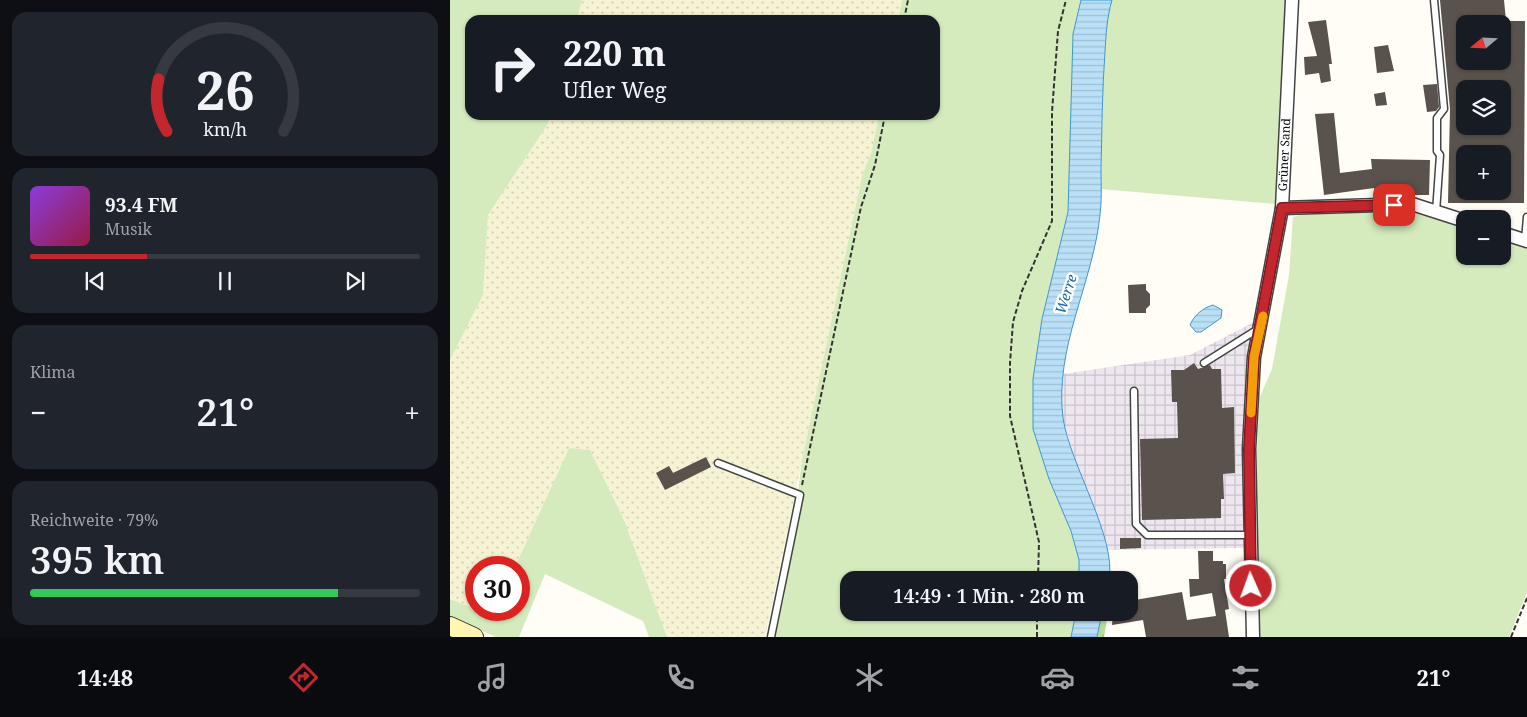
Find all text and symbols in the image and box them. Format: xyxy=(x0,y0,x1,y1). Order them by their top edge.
north arrow xyxy=(1456,15,1511,70)
map controls xyxy=(1456,15,1511,265)
text: 220 m xyxy=(563,29,666,76)
icon: right xyxy=(480,35,545,100)
text: 26 xyxy=(196,54,254,125)
text: Ufler Weg xyxy=(563,74,667,104)
button: layers xyxy=(1456,80,1511,135)
text: km/h xyxy=(203,117,247,141)
street label: Grüner Sand xyxy=(1274,117,1294,192)
button: + xyxy=(1456,145,1511,200)
pin xyxy=(1373,184,1415,226)
icon: arrive xyxy=(1380,191,1408,219)
text: 93.4 FM xyxy=(105,192,178,218)
button: − xyxy=(1456,210,1511,265)
text: Musik xyxy=(105,218,152,240)
icon: previous xyxy=(81,267,109,295)
icon: pause xyxy=(211,267,239,295)
icon: next xyxy=(341,267,369,295)
water label: Werre xyxy=(1050,272,1081,316)
text: Klima xyxy=(30,361,75,383)
text: 21° xyxy=(196,385,254,437)
text: − xyxy=(30,393,46,431)
text: + xyxy=(404,393,420,431)
text: Reichweite · 79% xyxy=(30,509,158,531)
text: 395 km xyxy=(30,533,164,585)
speed limit sign: 30 xyxy=(465,556,530,621)
position arrow xyxy=(1224,559,1276,611)
text: 14:49 · 1 Min. · 280 m xyxy=(893,583,1085,609)
icon: directions xyxy=(286,660,321,695)
icon: music xyxy=(475,660,510,695)
icon: phone xyxy=(663,660,698,695)
icon: climate xyxy=(852,660,887,695)
icon: car xyxy=(1040,660,1075,695)
icon: filters xyxy=(1228,660,1263,695)
text: 14:48 xyxy=(77,662,133,692)
text: 21° xyxy=(1417,662,1450,692)

